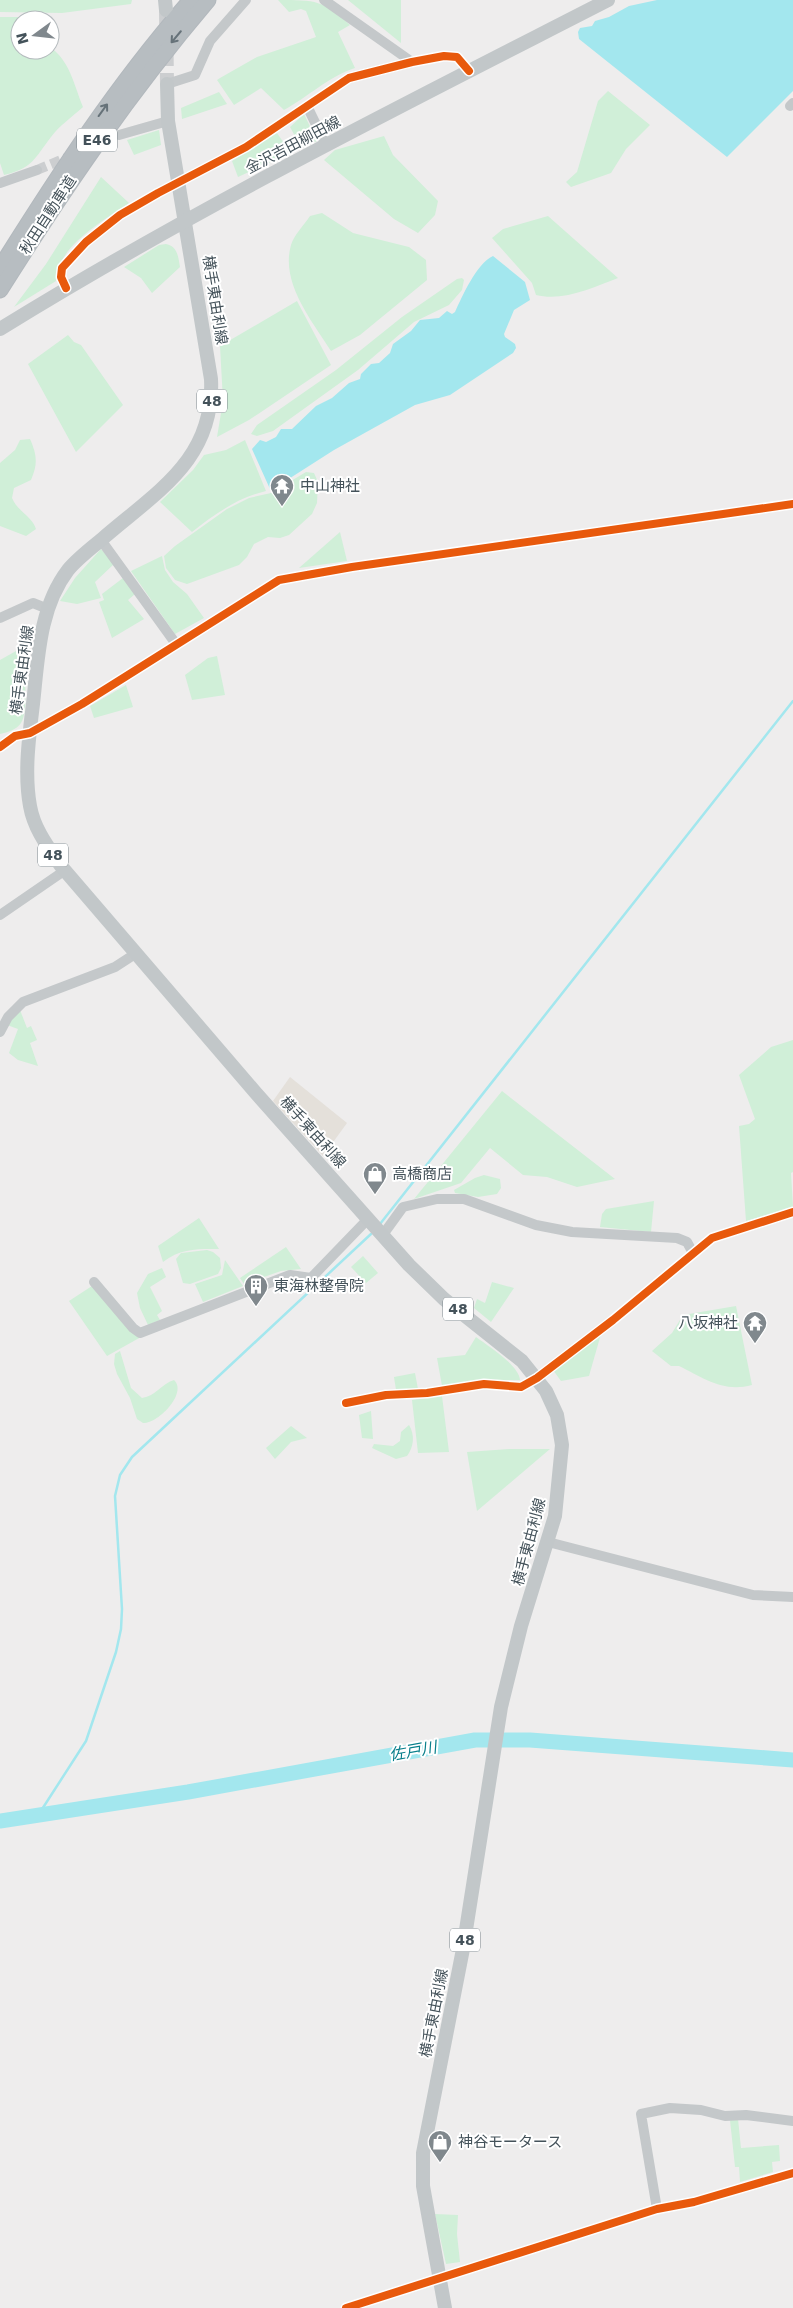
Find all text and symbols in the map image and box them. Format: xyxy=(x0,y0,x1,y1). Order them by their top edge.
north arrow xyxy=(10,10,60,60)
one-way arrow xyxy=(171,30,182,43)
text: N xyxy=(13,31,32,46)
one-way arrow xyxy=(98,104,109,117)
street label: 金沢吉田柳田線 xyxy=(242,112,344,178)
road number: E46 xyxy=(77,128,117,152)
street label: 秋田自動車道 xyxy=(16,172,80,258)
street label: 横手東由利線 xyxy=(199,254,231,346)
road number: 48 xyxy=(197,390,227,412)
temple icon: 中山神社 xyxy=(269,473,295,507)
place label: 中山神社 xyxy=(300,477,360,495)
street label: 横手東由利線 xyxy=(7,624,37,716)
road number: 48 xyxy=(38,844,68,866)
street label: 横手東由利線 xyxy=(276,1093,350,1171)
shop icon: 高橋商店 xyxy=(362,1161,388,1195)
place label: 高橋商店 xyxy=(392,1165,452,1183)
building icon: 東海林整骨院 xyxy=(243,1273,269,1307)
place label: 東海林整骨院 xyxy=(274,1277,364,1295)
road number: 48 xyxy=(443,1298,473,1320)
temple icon: 八坂神社 xyxy=(742,1310,768,1344)
place label: 八坂神社 xyxy=(678,1314,738,1332)
street label: 横手東由利線 xyxy=(509,1496,549,1588)
water label: 佐戸川 xyxy=(388,1737,440,1765)
road number: 48 xyxy=(450,1928,480,1952)
street label: 横手東由利線 xyxy=(417,1967,451,2059)
shop icon: 神谷モータース xyxy=(427,2129,453,2163)
place label: 神谷モータース xyxy=(458,2133,562,2151)

